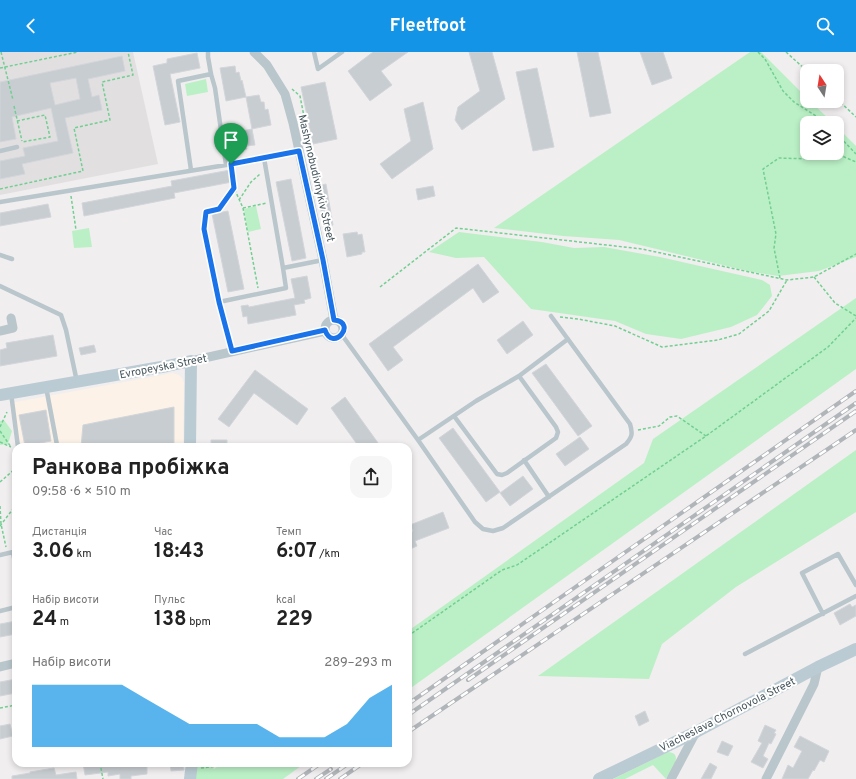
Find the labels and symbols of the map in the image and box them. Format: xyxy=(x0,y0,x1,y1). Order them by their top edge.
north arrow xyxy=(800,64,844,108)
street label: Mashynobudivnykiv Street xyxy=(295,113,337,243)
pin xyxy=(214,123,248,164)
street label: Evropeyska Street xyxy=(118,352,208,382)
street label: Viacheslava Chornovola Street xyxy=(657,674,798,755)

